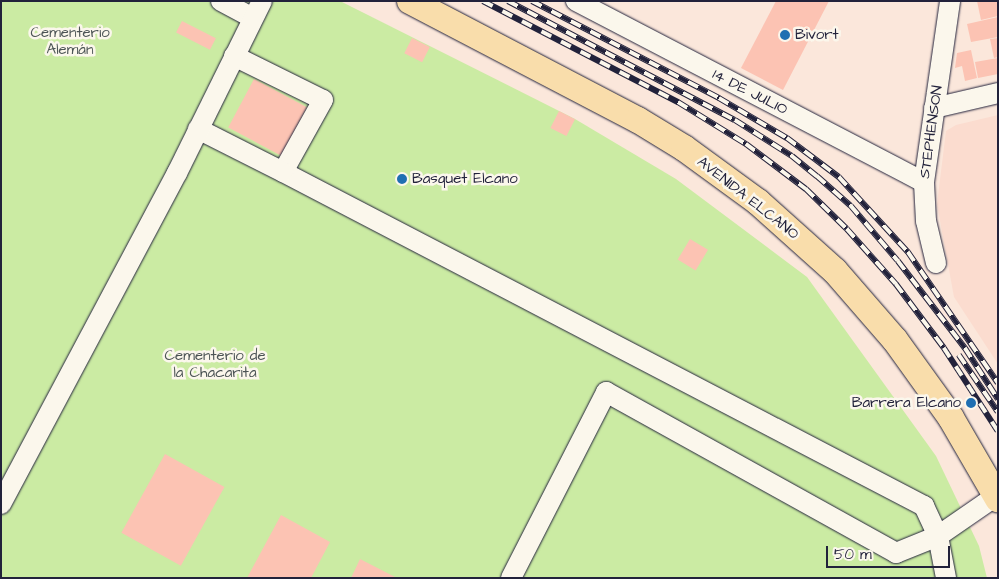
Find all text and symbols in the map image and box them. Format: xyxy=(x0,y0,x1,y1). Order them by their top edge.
park label: Cementerio Alemán xyxy=(30,23,110,58)
place label: Bivort xyxy=(795,26,838,44)
marker: Bivort xyxy=(779,29,791,41)
street label: 14 DE JULIO xyxy=(709,65,791,119)
street label: STEPHENSON xyxy=(916,84,946,180)
street label: AVENIDA ELCANO xyxy=(694,153,802,243)
place label: Basquet Elcano xyxy=(412,170,518,188)
marker: Basquet Elcano xyxy=(396,173,408,185)
park label: Cementerio de la Chacarita xyxy=(164,346,266,381)
place label: Barrera Elcano xyxy=(852,394,961,412)
marker: Barrera Elcano xyxy=(965,397,977,409)
scale bar xyxy=(829,536,953,568)
text: 50 m xyxy=(834,544,872,565)

